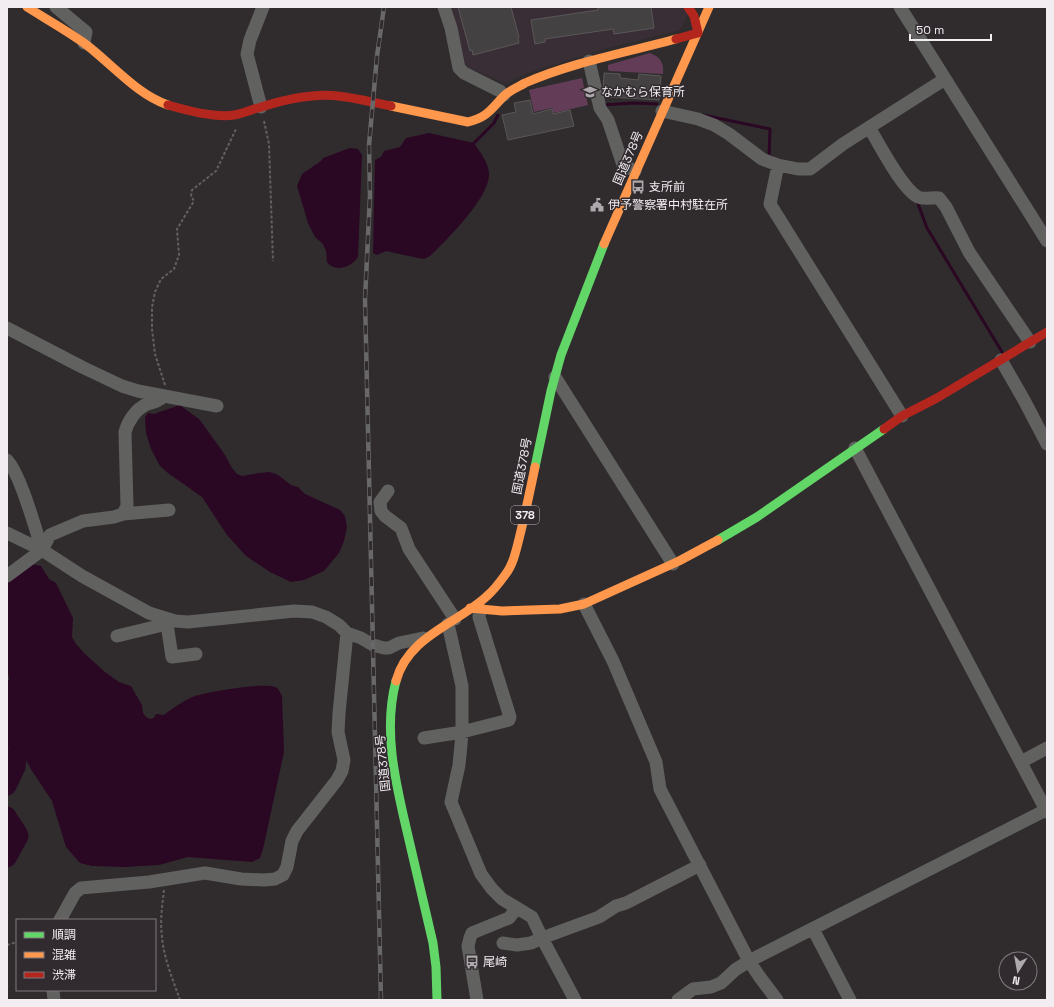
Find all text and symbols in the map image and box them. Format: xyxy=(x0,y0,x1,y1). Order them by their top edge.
scale bar xyxy=(910,16,991,42)
text: 50 m xyxy=(916,22,944,38)
school or university icon: なかむら保育所 xyxy=(582,84,598,100)
place label: なかむら保育所 xyxy=(601,84,685,100)
street label: 国道378号 xyxy=(609,128,647,188)
bus stop icon: 支所前 xyxy=(630,179,646,195)
place label: 支所前 xyxy=(649,179,685,195)
public building icon: 伊予警察署中村駐在所 xyxy=(589,197,605,213)
place label: 伊予警察署中村駐在所 xyxy=(608,197,728,213)
street label: 国道378号 xyxy=(509,436,535,496)
road number: 378 xyxy=(511,506,539,524)
street label: 国道378号 xyxy=(372,734,394,792)
legend xyxy=(16,919,156,991)
text: 順調 xyxy=(52,927,76,943)
text: 混雑 xyxy=(52,947,76,963)
north arrow xyxy=(998,951,1038,991)
bus stop icon: 尾崎 xyxy=(464,954,480,970)
place label: 尾崎 xyxy=(483,954,507,970)
text: 渋滞 xyxy=(52,967,76,983)
text: N xyxy=(1011,973,1021,988)

